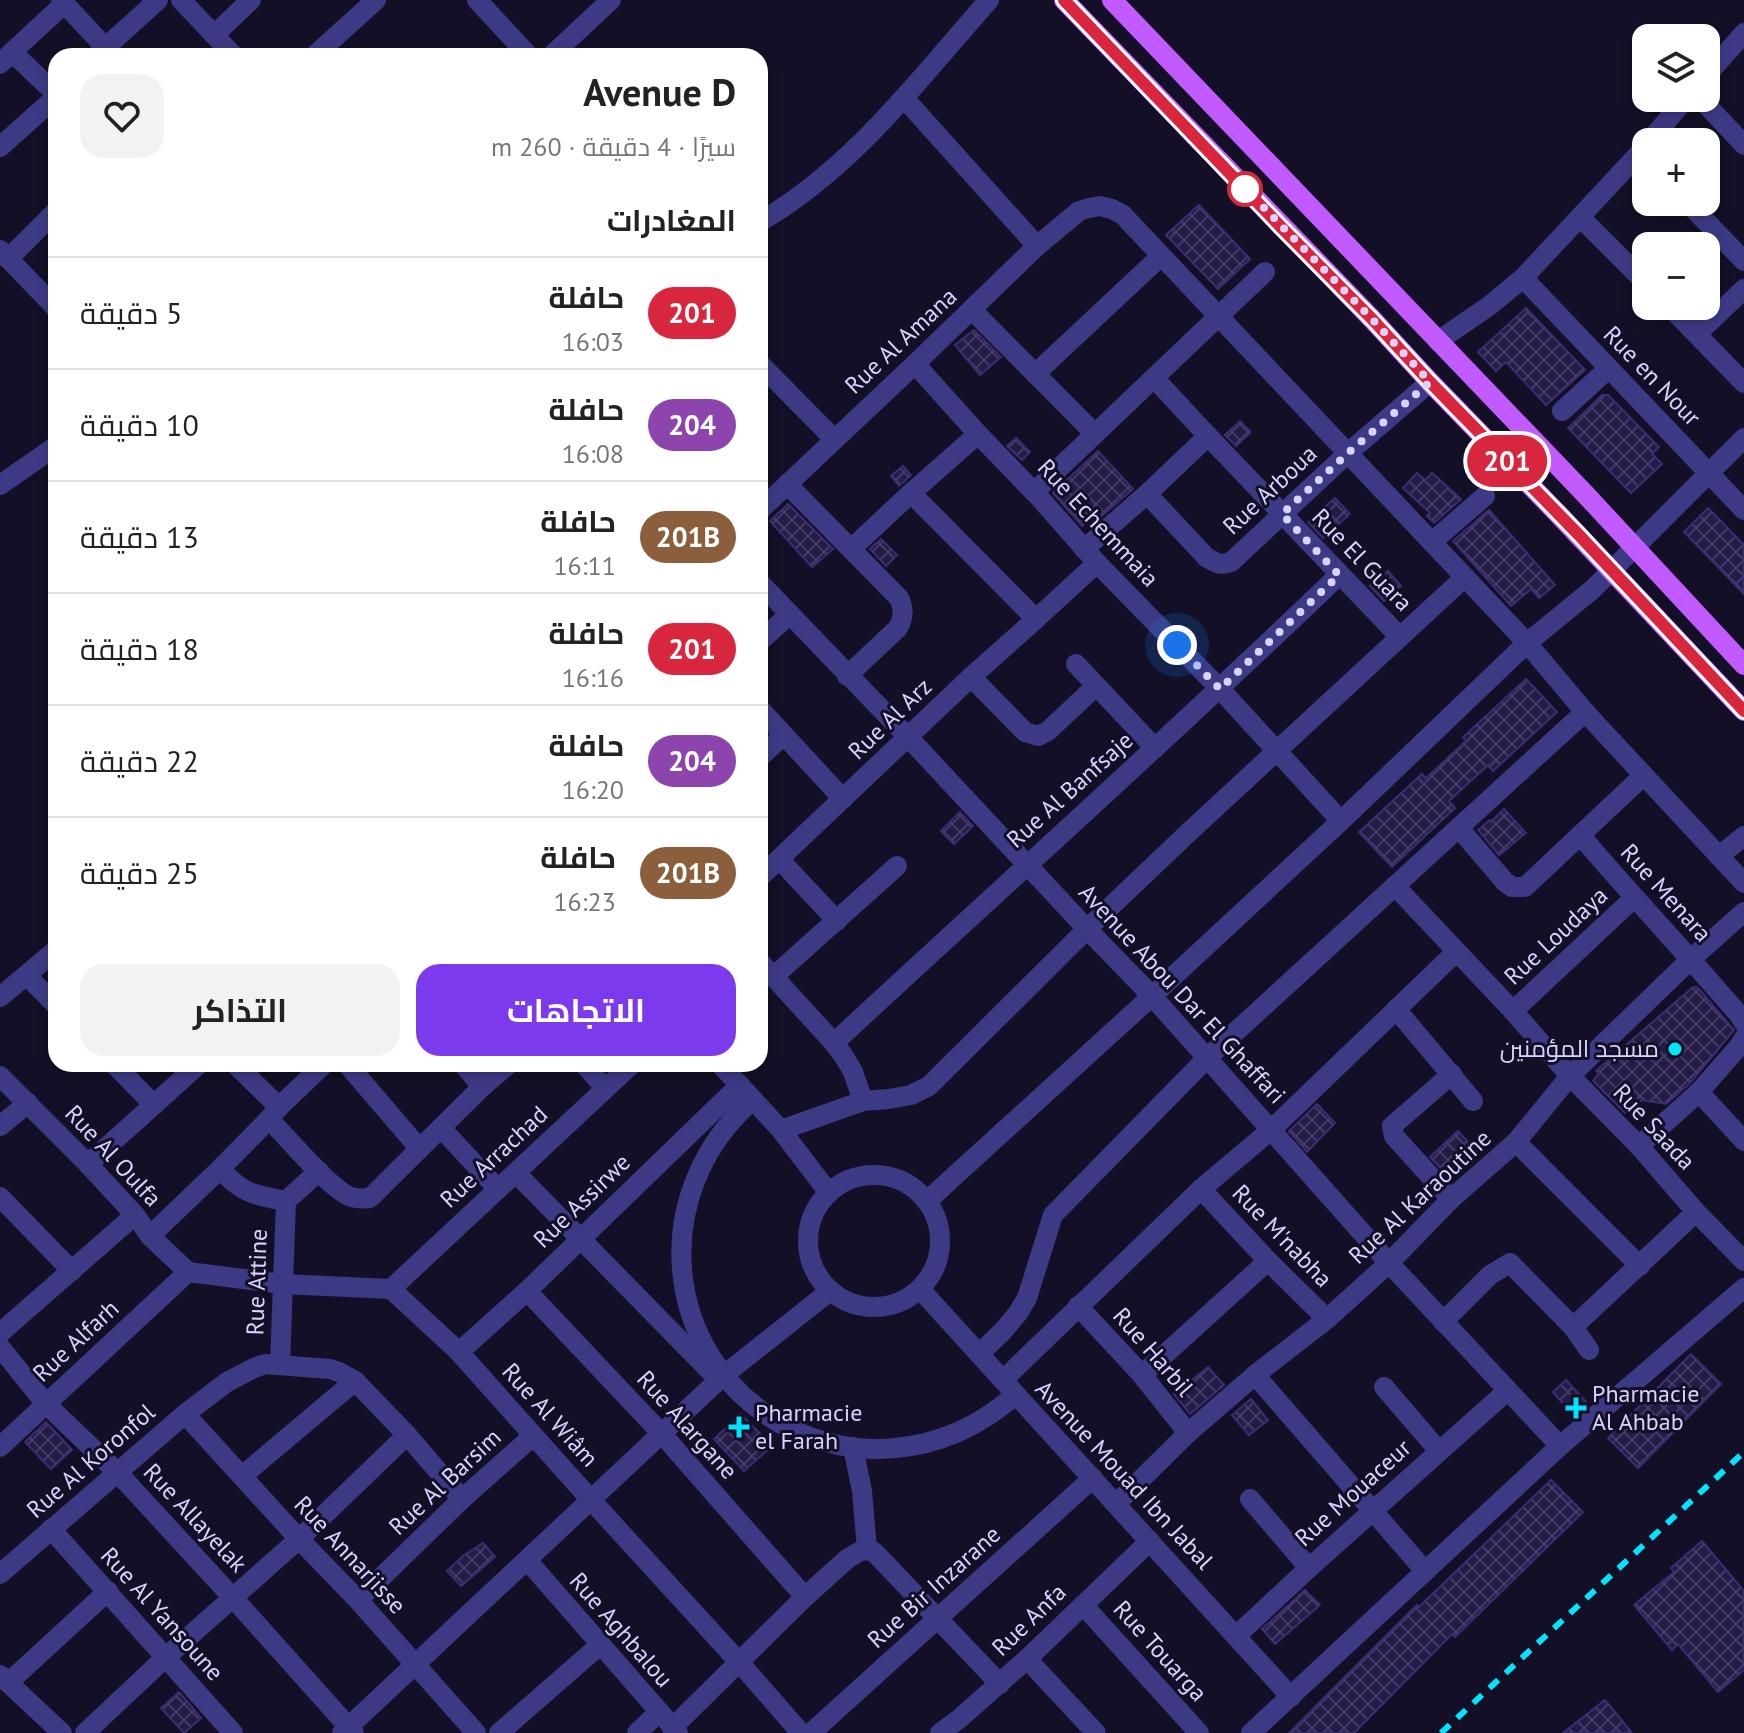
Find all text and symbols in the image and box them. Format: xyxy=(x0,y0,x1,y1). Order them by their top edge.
map controls xyxy=(1632,24,1720,320)
button: layers xyxy=(1632,24,1720,112)
text: Avenue D xyxy=(583,67,736,116)
button: heart xyxy=(80,74,164,158)
button: + xyxy=(1632,128,1720,216)
text: سيرًا · 4 دقيقة · 260 m xyxy=(491,130,736,163)
unlabelled marker xyxy=(1228,172,1262,206)
text: المغادرات xyxy=(607,200,736,239)
button: − xyxy=(1632,232,1720,320)
text: حافلة xyxy=(549,277,624,316)
street label: Rue Al Amana xyxy=(838,281,963,400)
text: 5 دقيقة xyxy=(80,293,182,332)
text: 201 xyxy=(668,294,716,331)
street label: Rue en Nour xyxy=(1597,319,1708,432)
text: 16:03 xyxy=(562,325,624,358)
text: حافلة xyxy=(549,389,624,428)
text: 10 دقيقة xyxy=(80,405,199,444)
text: 204 xyxy=(668,406,716,443)
line badge: 201 xyxy=(1461,435,1553,487)
text: 16:08 xyxy=(562,437,624,470)
street label: Rue Arboua xyxy=(1216,438,1323,541)
text: 201 xyxy=(1483,442,1531,479)
street label: Rue Echemmaia xyxy=(1031,452,1166,593)
text: حافلة xyxy=(540,501,616,540)
street label: Rue El Guara xyxy=(1306,502,1419,618)
text: 13 دقيقة xyxy=(80,517,199,556)
text: 201B xyxy=(656,518,720,555)
text: 16:11 xyxy=(553,549,616,582)
text: حافلة xyxy=(549,613,624,652)
your location xyxy=(1157,625,1197,665)
text: 18 دقيقة xyxy=(80,629,199,668)
text: 201 xyxy=(668,630,716,667)
text: 16:16 xyxy=(562,661,624,694)
street label: Rue Al Arz xyxy=(841,671,938,766)
text: حافلة xyxy=(549,725,624,764)
street label: Rue Al Banfsaje xyxy=(1000,725,1139,855)
text: 22 دقيقة xyxy=(80,741,199,780)
text: 204 xyxy=(668,742,716,779)
text: 16:20 xyxy=(562,773,624,806)
text: حافلة xyxy=(540,837,616,876)
street label: Rue Menara xyxy=(1614,837,1719,948)
text: 25 دقيقة xyxy=(80,853,199,892)
text: 201B xyxy=(656,854,720,891)
street label: Avenue Abou Dar El Ghaffari xyxy=(1072,877,1293,1110)
street label: Rue Loudaya xyxy=(1497,880,1614,991)
text: 16:23 xyxy=(553,885,616,918)
button: التذاكر xyxy=(80,964,400,1056)
button: الاتجاهات xyxy=(416,964,736,1056)
place label: مسجد المؤمنين xyxy=(1500,1033,1659,1064)
marker: مسجد المؤمنين xyxy=(1666,1040,1684,1058)
street label: Rue Saada xyxy=(1607,1077,1702,1176)
street label: Rue Al Oulfa xyxy=(58,1098,168,1213)
street label: Rue Arrachad xyxy=(433,1099,554,1214)
street label: Rue Al Karaoutine xyxy=(1342,1123,1497,1271)
street label: Rue Assirwe xyxy=(527,1147,637,1255)
street label: Rue M'nabha xyxy=(1226,1178,1339,1294)
street label: Rue Attine xyxy=(239,1228,274,1336)
street label: Rue Alfarh xyxy=(26,1293,125,1388)
street label: Rue Harbil xyxy=(1106,1301,1201,1403)
street label: Rue Al Wiâm xyxy=(496,1356,605,1473)
street label: Rue Alargane xyxy=(630,1364,744,1486)
street label: Avenue Mouad Ibn Jabal xyxy=(1029,1374,1220,1576)
place label: Pharmacie Al Ahbab xyxy=(1592,1378,1699,1437)
street label: Rue Al Koronfol xyxy=(20,1396,161,1525)
place label: Pharmacie el Farah xyxy=(755,1397,862,1456)
marker: Pharmacie Al Ahbab xyxy=(1567,1399,1585,1417)
marker: Pharmacie el Farah xyxy=(730,1418,748,1436)
street label: Rue Al Barsim xyxy=(382,1422,507,1542)
street label: Rue Mouaceur xyxy=(1288,1432,1417,1553)
street label: Rue Allayelak xyxy=(137,1457,254,1579)
street label: Rue Annarjisse xyxy=(288,1489,413,1620)
street label: Rue Bir Inzarane xyxy=(861,1519,1007,1655)
street label: Rue Al Yansoune xyxy=(94,1540,231,1687)
street label: Rue Aghbalou xyxy=(563,1566,680,1694)
street label: Rue Anfa xyxy=(985,1577,1072,1663)
street label: Rue Touarga xyxy=(1107,1594,1214,1708)

